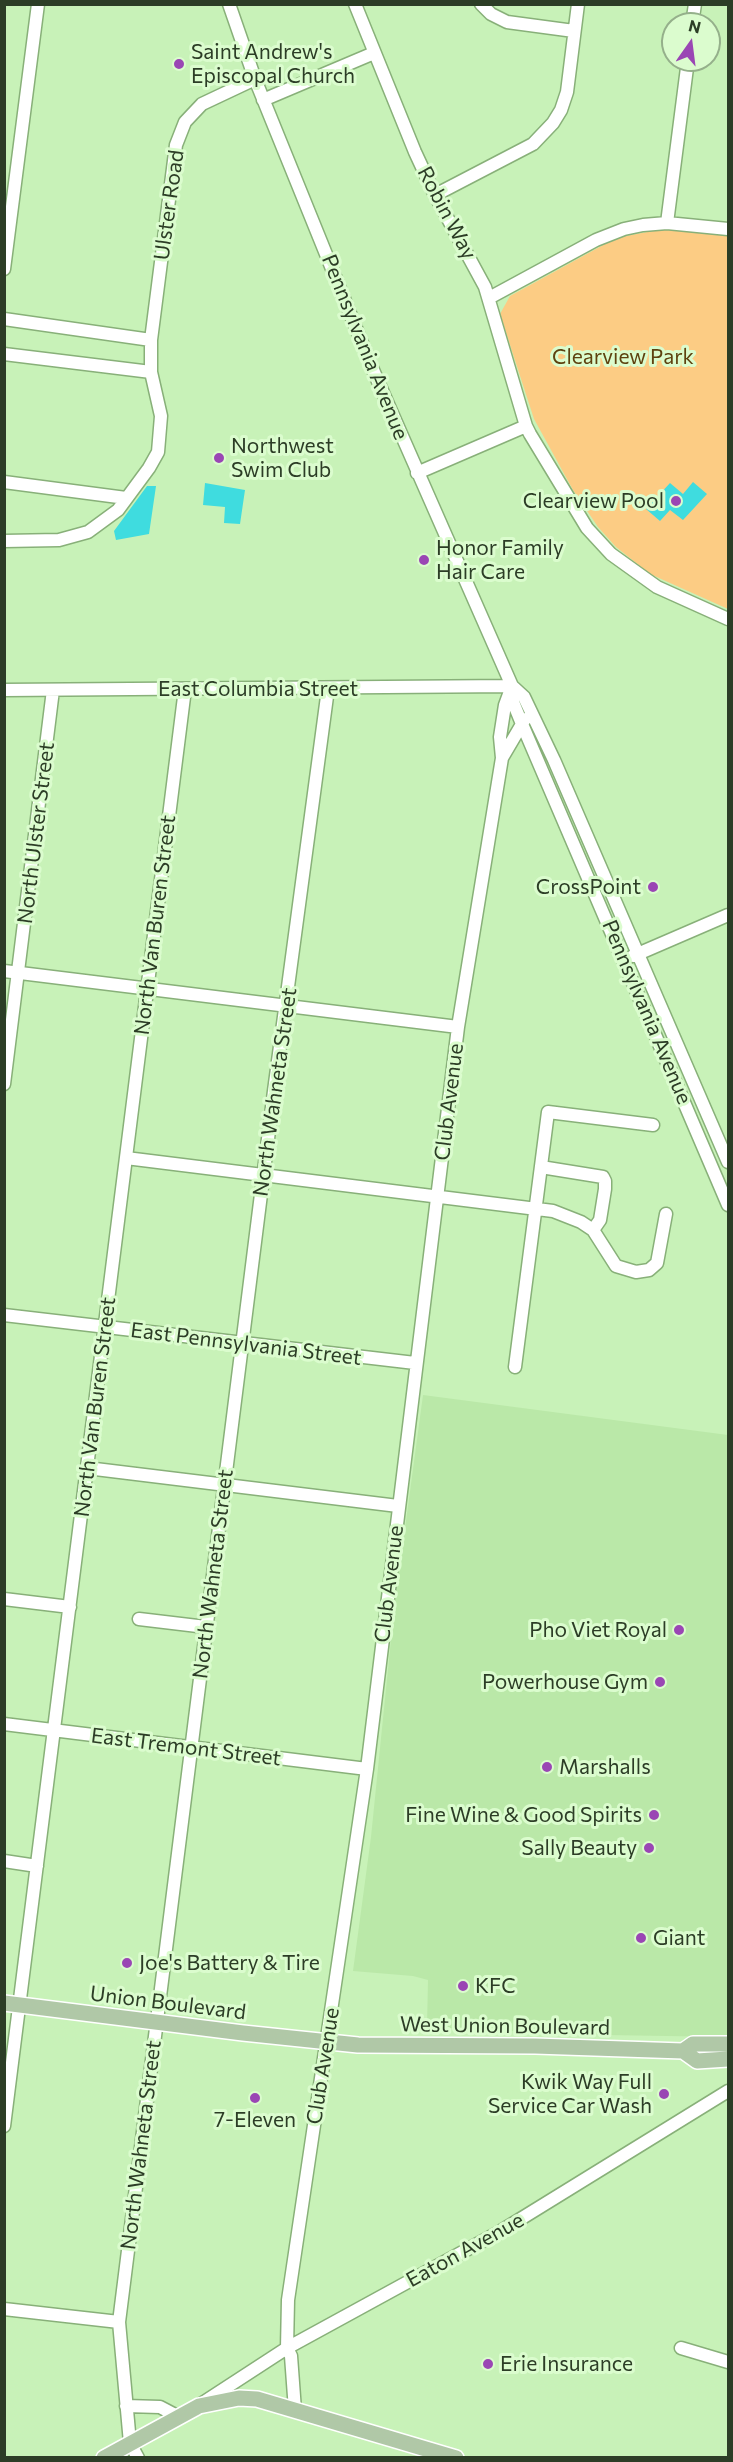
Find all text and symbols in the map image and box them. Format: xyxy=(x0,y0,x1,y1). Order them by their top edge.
north arrow xyxy=(661,12,721,72)
text: N xyxy=(687,15,703,37)
place label: Saint Andrew's Episcopal Church xyxy=(191,39,355,89)
marker: Saint Andrew's Episcopal Church xyxy=(172,57,186,71)
street label: Ulster Road xyxy=(149,148,189,262)
street label: Robin Way xyxy=(412,162,482,264)
street label: Pennsylvania Avenue xyxy=(316,251,414,443)
park label: Clearview Park xyxy=(552,344,694,370)
place label: Northwest Swim Club xyxy=(231,433,334,483)
marker: Northwest Swim Club xyxy=(212,451,226,465)
place label: Clearview Pool xyxy=(523,488,664,514)
marker: Clearview Pool xyxy=(669,494,683,508)
place label: Honor Family Hair Care xyxy=(436,535,564,585)
marker: Honor Family Hair Care xyxy=(417,553,431,567)
street label: East Columbia Street xyxy=(158,676,358,702)
street label: North Ulster Street xyxy=(12,741,60,925)
street label: North Van Buren Street xyxy=(129,813,181,1037)
place label: CrossPoint xyxy=(536,874,641,900)
marker: CrossPoint xyxy=(646,880,660,894)
street label: Pennsylvania Avenue xyxy=(597,916,697,1108)
street label: North Wahneta Street xyxy=(248,986,302,1198)
street label: Club Avenue xyxy=(429,1042,469,1162)
street label: North Van Buren Street xyxy=(69,1295,121,1519)
street label: East Pennsylvania Street xyxy=(129,1317,363,1371)
street label: North Wahneta Street xyxy=(188,1468,238,1680)
street label: Club Avenue xyxy=(369,1524,409,1644)
place label: Pho Viet Royal xyxy=(529,1617,667,1643)
marker: Pho Viet Royal xyxy=(672,1623,686,1637)
place label: Powerhouse Gym xyxy=(482,1669,648,1695)
marker: Powerhouse Gym xyxy=(653,1675,667,1689)
street label: East Tremont Street xyxy=(90,1723,282,1771)
place label: Marshalls xyxy=(559,1754,651,1780)
marker: Marshalls xyxy=(540,1760,554,1774)
place label: Fine Wine & Good Spirits xyxy=(405,1802,642,1828)
marker: Fine Wine & Good Spirits xyxy=(647,1808,661,1822)
place label: Sally Beauty xyxy=(521,1835,637,1861)
marker: Sally Beauty xyxy=(642,1841,656,1855)
place label: Giant xyxy=(653,1925,705,1951)
marker: Giant xyxy=(634,1931,648,1945)
place label: Joe's Battery & Tire xyxy=(139,1950,320,1976)
marker: Joe's Battery & Tire xyxy=(120,1956,134,1970)
place label: KFC xyxy=(475,1973,516,1999)
marker: KFC xyxy=(456,1979,470,1993)
street label: Union Boulevard xyxy=(89,1981,247,2025)
street label: Club Avenue xyxy=(301,2006,345,2126)
street label: West Union Boulevard xyxy=(400,2012,610,2040)
street label: North Wahneta Street xyxy=(116,2039,166,2251)
place label: Kwik Way Full Service Car Wash xyxy=(488,2069,652,2119)
marker: Kwik Way Full Service Car Wash xyxy=(657,2087,671,2101)
marker: 7-Eleven xyxy=(248,2091,262,2105)
place label: 7-Eleven xyxy=(214,2107,296,2133)
street label: Eaton Avenue xyxy=(402,2207,528,2293)
place label: Erie Insurance xyxy=(500,2351,633,2377)
marker: Erie Insurance xyxy=(481,2357,495,2371)

